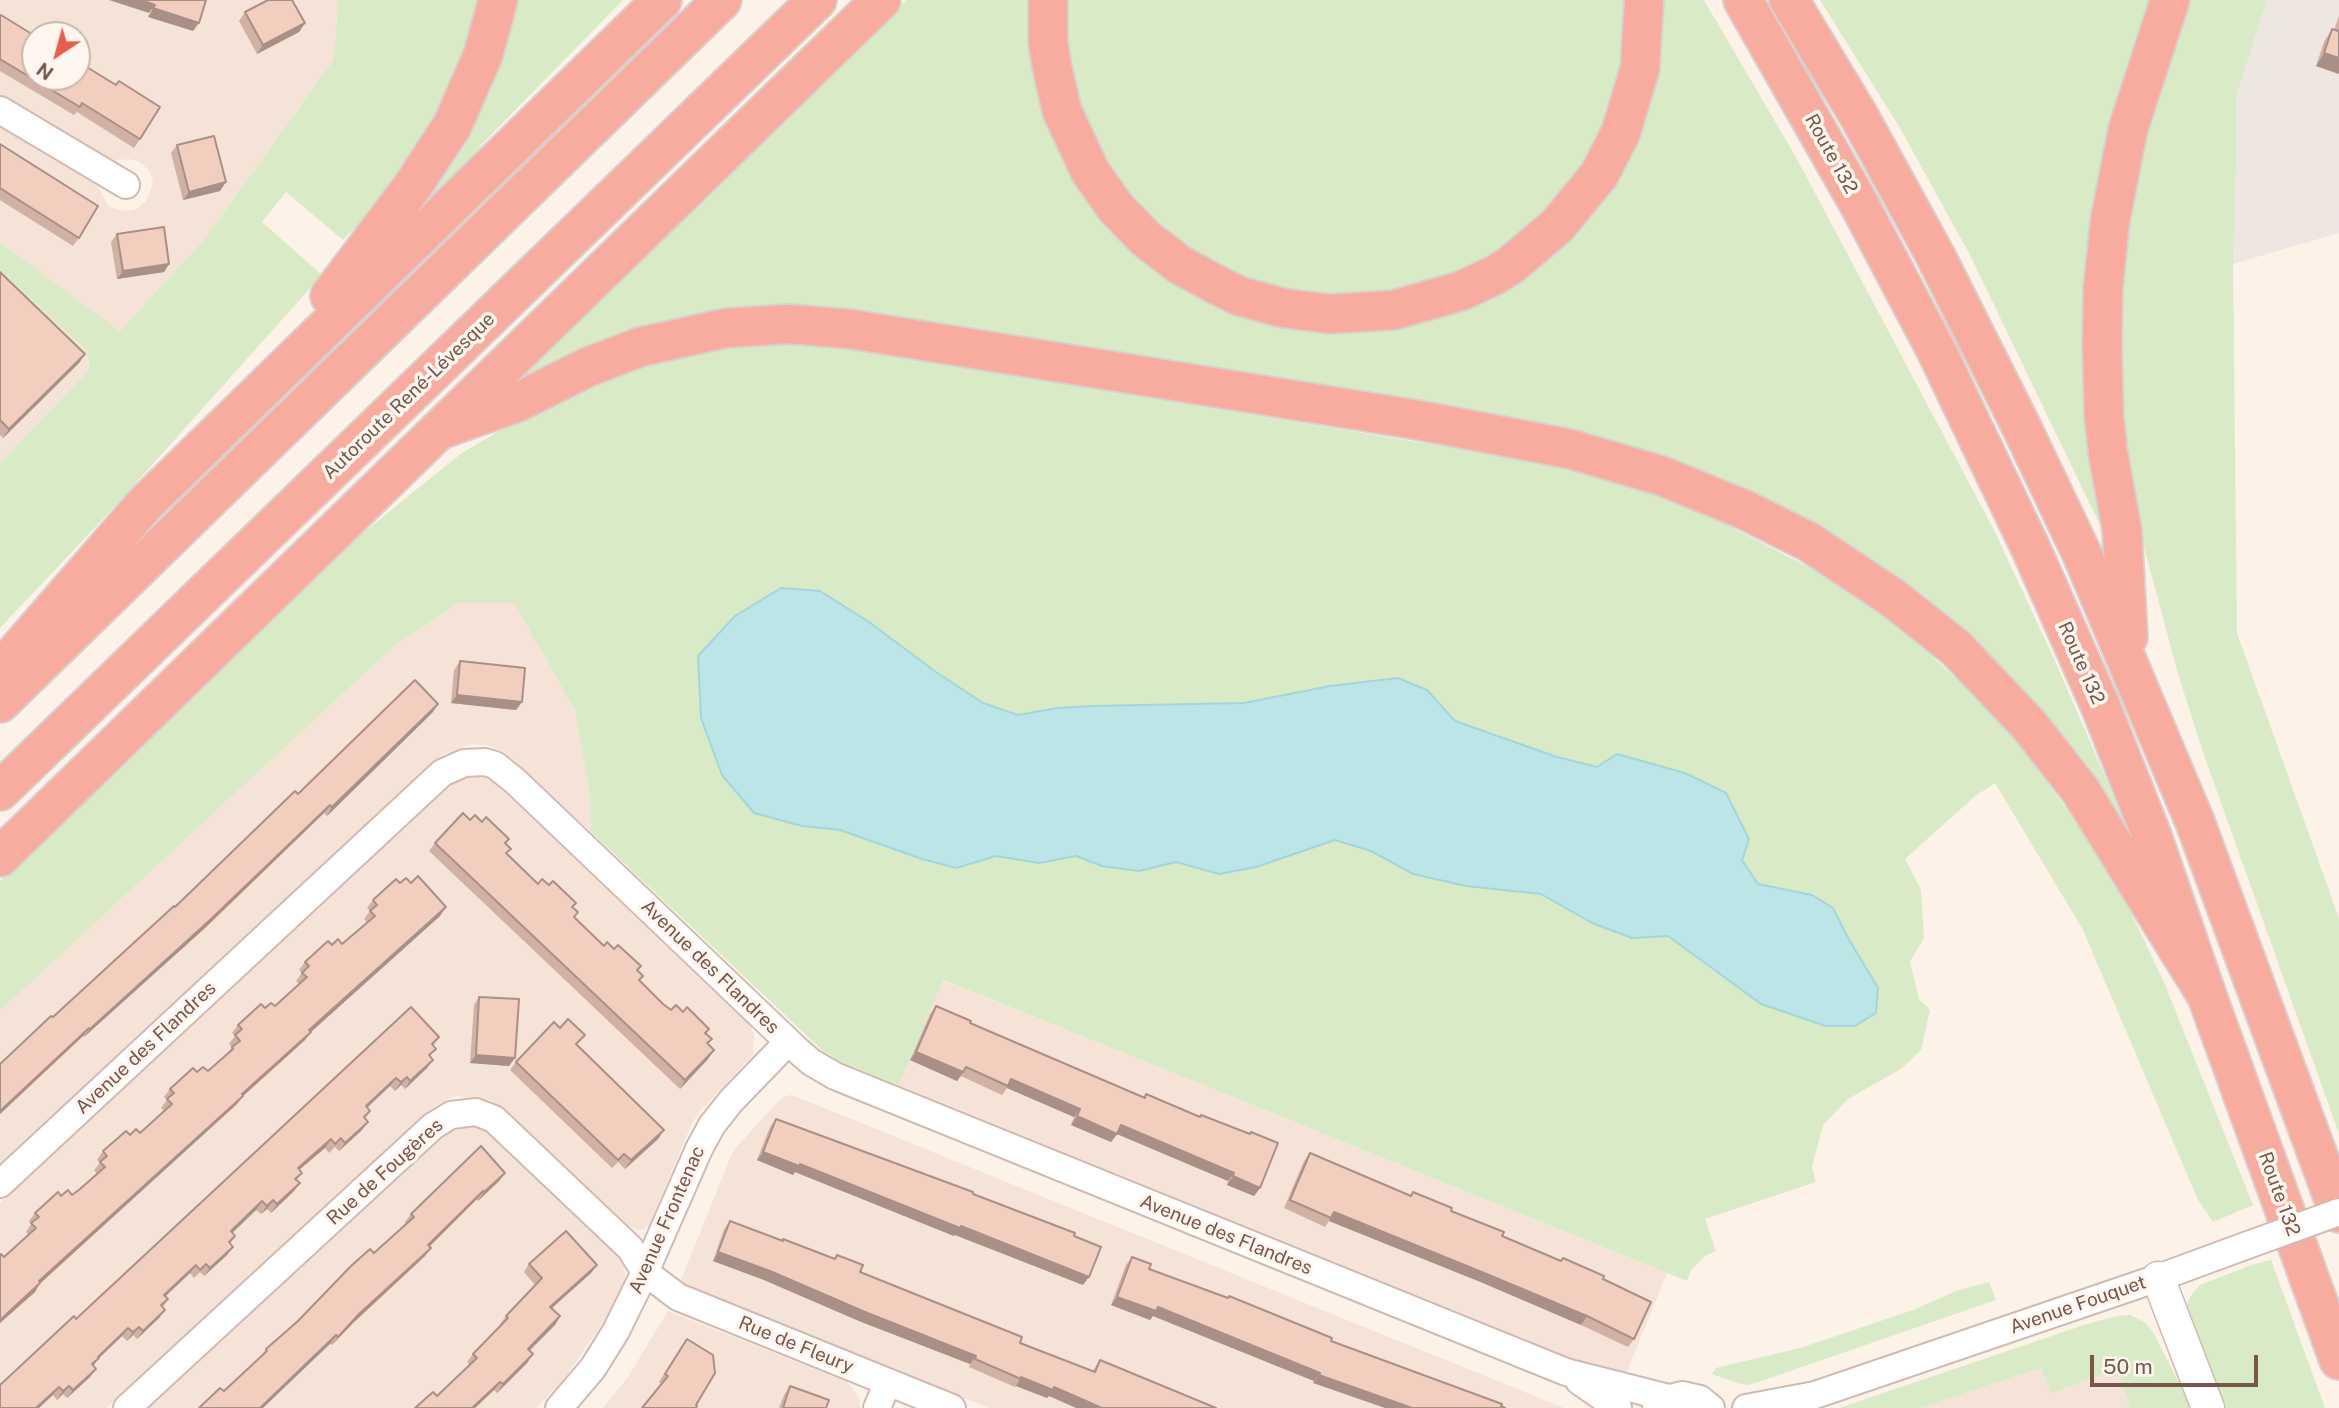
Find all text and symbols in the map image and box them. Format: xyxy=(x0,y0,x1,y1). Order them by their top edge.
north arrow xyxy=(21,21,91,91)
text: N xyxy=(32,58,57,85)
street label: Route 132 xyxy=(1800,110,1862,198)
street label: Autoroute René-Lévesque xyxy=(318,308,500,484)
street label: Route 132 xyxy=(2053,618,2109,708)
street label: Avenue des Flandres xyxy=(636,895,784,1039)
street label: Avenue des Flandres xyxy=(71,977,221,1119)
street label: Rue de Fougères xyxy=(322,1114,448,1230)
street label: Avenue Frontenac xyxy=(624,1143,710,1297)
street label: Route 132 xyxy=(2253,1149,2305,1239)
street label: Avenue des Flandres xyxy=(1137,1190,1315,1280)
street label: Avenue Fouquet xyxy=(2007,1271,2149,1339)
street label: Rue de Fleury xyxy=(735,1312,857,1378)
scale bar xyxy=(2094,1342,2262,1386)
text: 50 m xyxy=(2103,1354,2153,1379)

